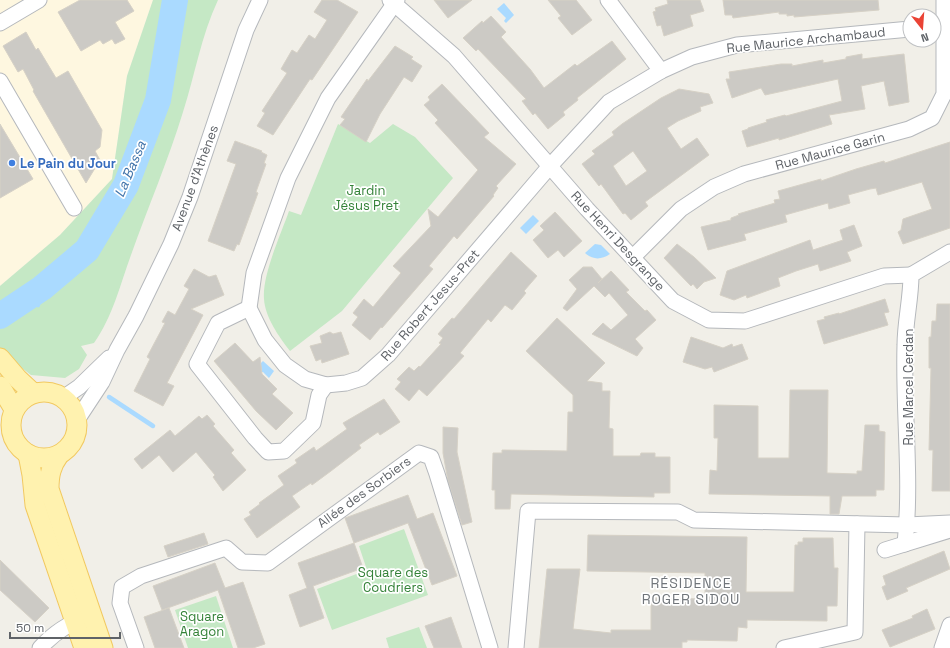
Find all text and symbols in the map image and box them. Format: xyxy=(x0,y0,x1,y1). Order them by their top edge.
north arrow xyxy=(902,8,942,48)
street label: Rue Maurice Archambaud xyxy=(726,23,886,57)
text: N xyxy=(919,30,930,45)
street label: Avenue d'Athènes xyxy=(168,122,222,233)
street label: Rue Maurice Garin xyxy=(773,128,887,174)
water label: La Bassa xyxy=(110,137,150,200)
place label: Le Pain du Jour xyxy=(20,155,116,172)
marker: Le Pain du Jour xyxy=(7,158,17,168)
park label: Jardin Jésus Pret xyxy=(333,182,399,214)
street label: Rue Henri Desgrange xyxy=(567,187,669,295)
street label: Rue Robert Jesus-Pret xyxy=(377,246,483,364)
street label: Rue Marcel Cerdan xyxy=(900,328,917,446)
street label: Allée des Sorbiers xyxy=(314,452,414,532)
park label: Square des Coudriers xyxy=(358,564,428,596)
district label: RÉSIDENCE ROGER SIDOU xyxy=(642,574,740,608)
park label: Square Aragon xyxy=(180,608,224,640)
scale bar xyxy=(10,614,120,640)
text: 50 m xyxy=(16,620,44,636)

